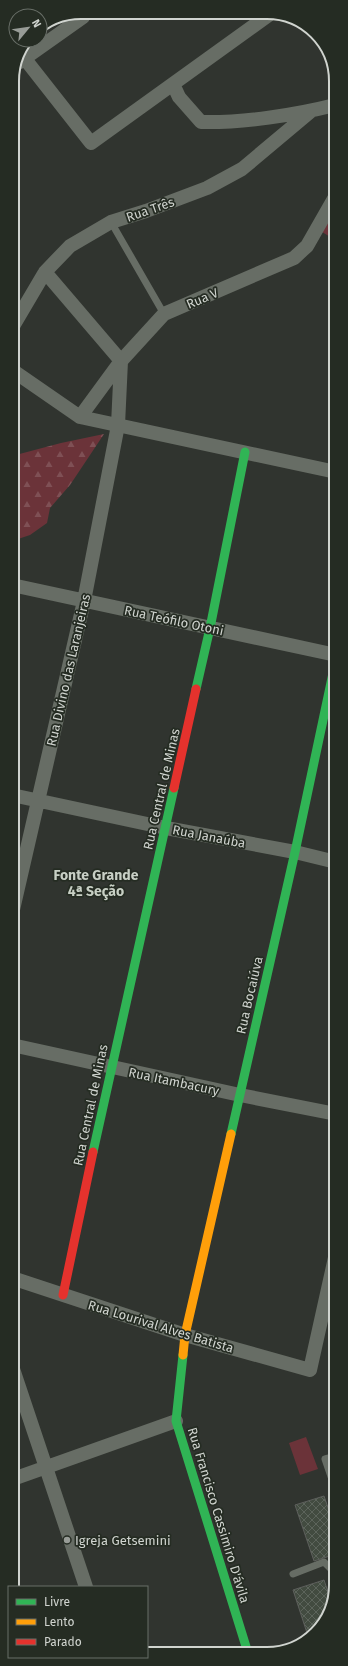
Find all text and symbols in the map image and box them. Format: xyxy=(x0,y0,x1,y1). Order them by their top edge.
north arrow xyxy=(8,8,48,48)
text: N xyxy=(29,17,44,30)
street label: Rua Três xyxy=(124,194,176,225)
street label: Rua V xyxy=(184,285,221,312)
street label: Rua Divino das Laranjeiras xyxy=(44,593,93,748)
street label: Rua Teófilo Otoni xyxy=(123,603,225,638)
street label: Rua Central de Minas xyxy=(140,727,183,851)
street label: Rua Janaúba xyxy=(171,822,247,851)
district label: Fonte Grande 4ª Seção xyxy=(54,867,139,901)
street label: Rua Bocaiúva xyxy=(233,955,266,1035)
street label: Rua Central de Minas xyxy=(70,1043,111,1167)
street label: Rua Itambacury xyxy=(127,1065,221,1099)
street label: Rua Lourival Alves Batista xyxy=(86,1297,235,1356)
street label: Rua Francisco Cassimiro D'ávila xyxy=(185,1425,252,1605)
place label: Igreja Getsemini xyxy=(75,1533,171,1548)
marker: Igreja Getsemini xyxy=(62,1535,72,1545)
legend xyxy=(8,1586,148,1658)
text: Livre xyxy=(44,1595,70,1609)
text: Lento xyxy=(44,1615,74,1629)
text: Parado xyxy=(44,1635,82,1649)

